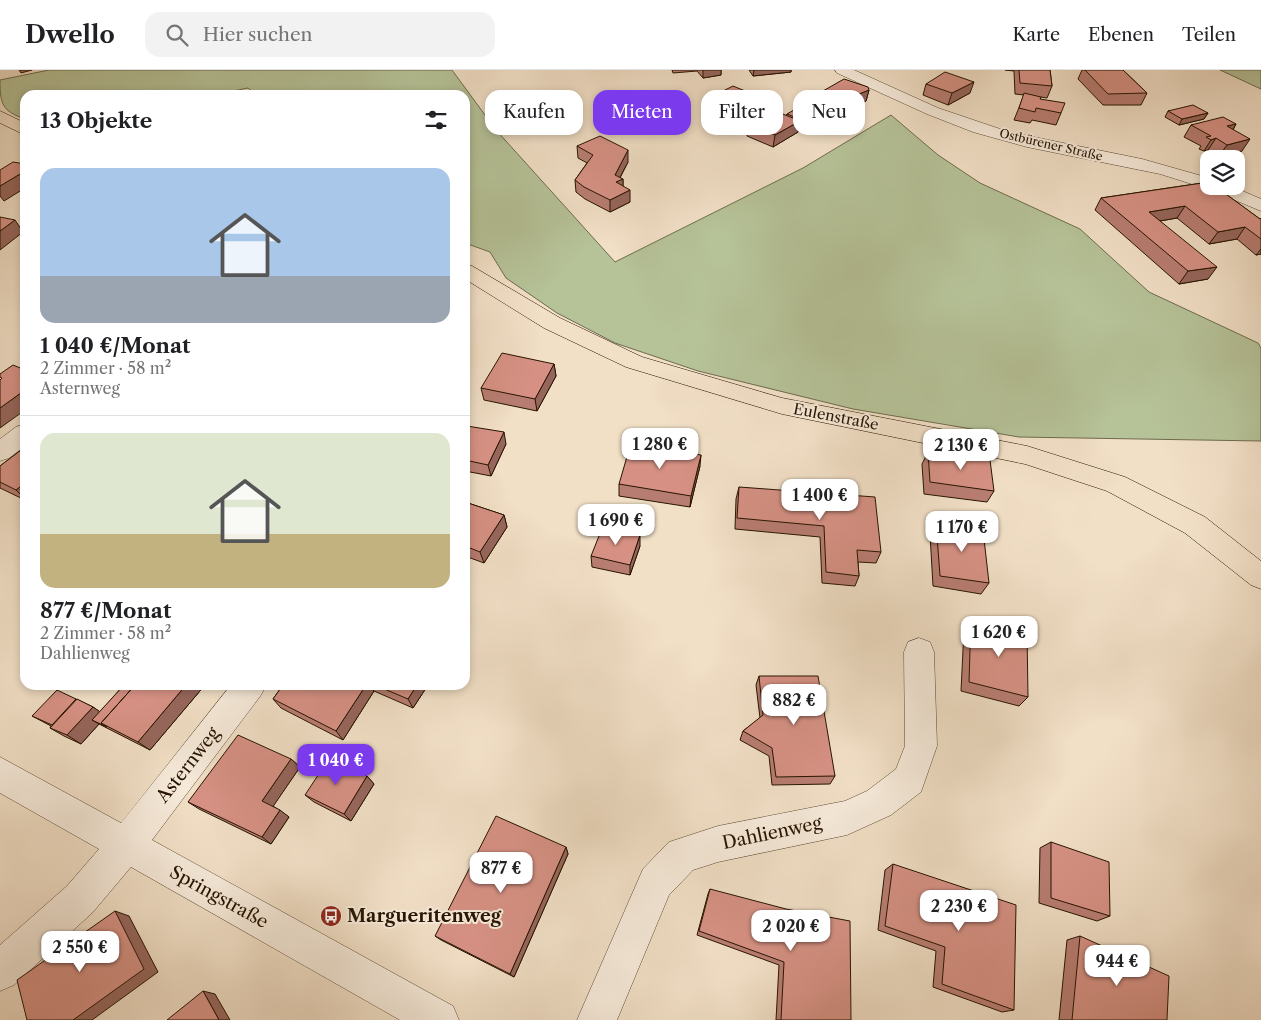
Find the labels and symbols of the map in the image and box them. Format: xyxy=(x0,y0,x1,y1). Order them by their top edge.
street label: Ostbürener Straße xyxy=(998,125,1104,164)
street label: Eulenstraße xyxy=(792,399,880,434)
pin: 1 280 € xyxy=(614,428,706,470)
pin: 2 130 € xyxy=(915,428,1007,471)
pin: 1 400 € xyxy=(774,478,866,521)
pin: 1 690 € xyxy=(570,504,662,546)
pin: 1 170 € xyxy=(916,510,1008,553)
pin: 1 620 € xyxy=(953,616,1045,658)
pin: 882 € xyxy=(759,684,829,726)
street label: Asternweg xyxy=(151,722,225,808)
pin: 1 040 € xyxy=(290,744,382,786)
street label: Dahlienweg xyxy=(720,812,824,854)
pin: 877 € xyxy=(466,852,536,894)
street label: Springstraße xyxy=(166,861,272,933)
pin: 2 230 € xyxy=(913,890,1005,932)
bus stop icon: Margueritenweg xyxy=(319,904,343,928)
place label: Margueritenweg xyxy=(347,905,502,927)
pin: 2 020 € xyxy=(745,910,837,952)
pin: 2 550 € xyxy=(34,930,126,973)
pin: 944 € xyxy=(1082,944,1152,987)

